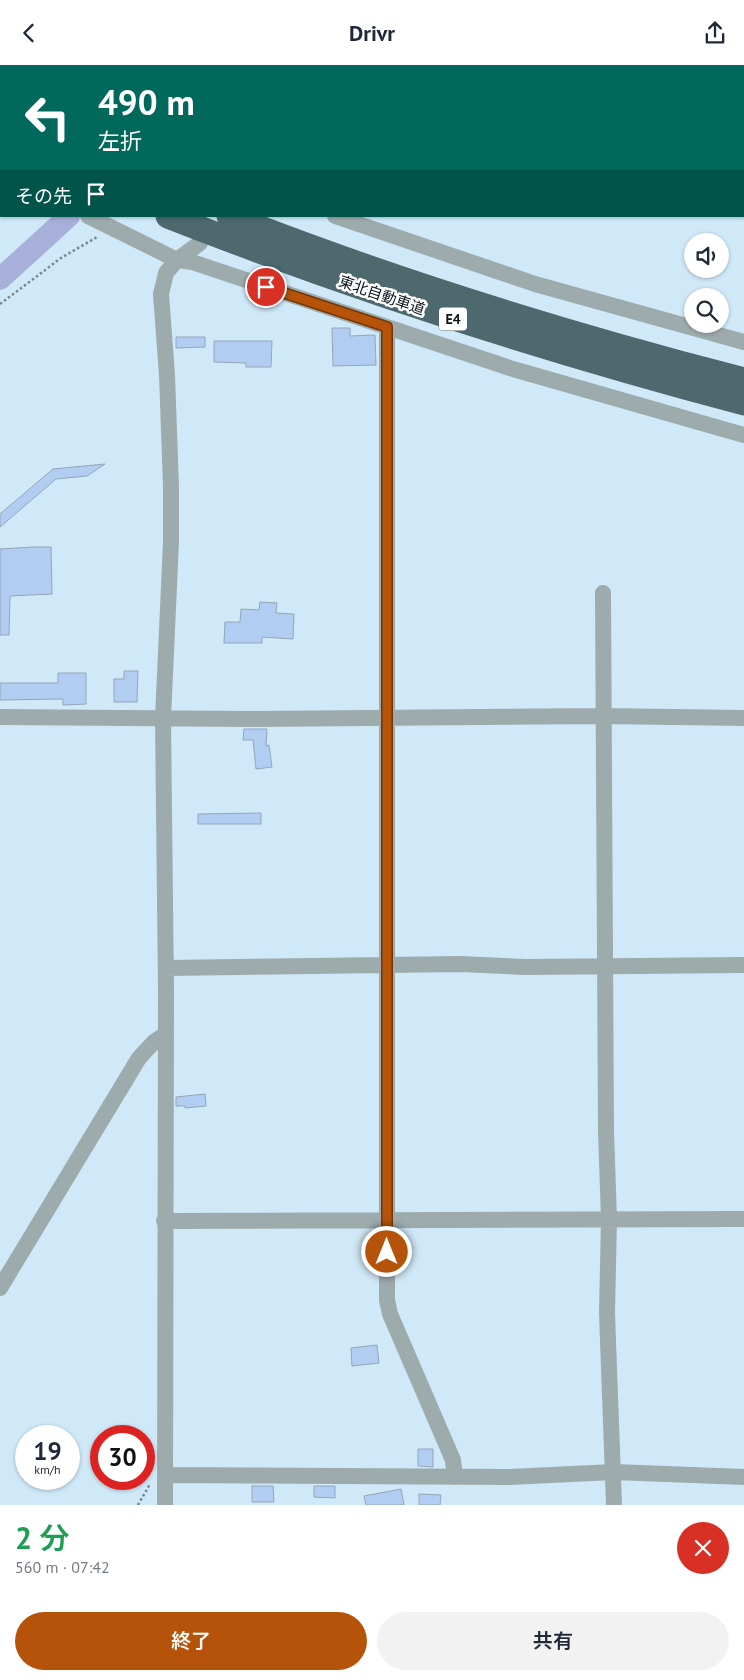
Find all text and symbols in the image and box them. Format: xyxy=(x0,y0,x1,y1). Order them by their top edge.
icon: back xyxy=(15,19,43,47)
text: Drivr xyxy=(349,19,395,47)
icon: share xyxy=(701,19,729,47)
text: 490 m xyxy=(98,79,195,125)
icon: left xyxy=(15,85,80,150)
text: 左折 xyxy=(98,127,142,155)
icon: arrive xyxy=(82,180,110,208)
text: その先 xyxy=(15,184,72,208)
map controls xyxy=(684,233,729,333)
button: sound xyxy=(684,233,729,278)
pin xyxy=(245,266,287,308)
street label: 東北自動車道 xyxy=(336,271,428,319)
icon: arrive xyxy=(252,273,280,301)
button: search xyxy=(684,288,729,333)
road number: E4 xyxy=(439,307,467,331)
position arrow xyxy=(360,1225,412,1277)
speed limit sign: 30 xyxy=(90,1425,155,1490)
text: 19 xyxy=(33,1435,62,1467)
text: km/h xyxy=(34,1462,61,1477)
text: 2 分 xyxy=(15,1518,70,1557)
button: close xyxy=(677,1522,729,1574)
text: 560 m · 07:42 xyxy=(15,1557,110,1577)
button: 終了 xyxy=(15,1612,367,1670)
button: 共有 xyxy=(377,1612,729,1670)

